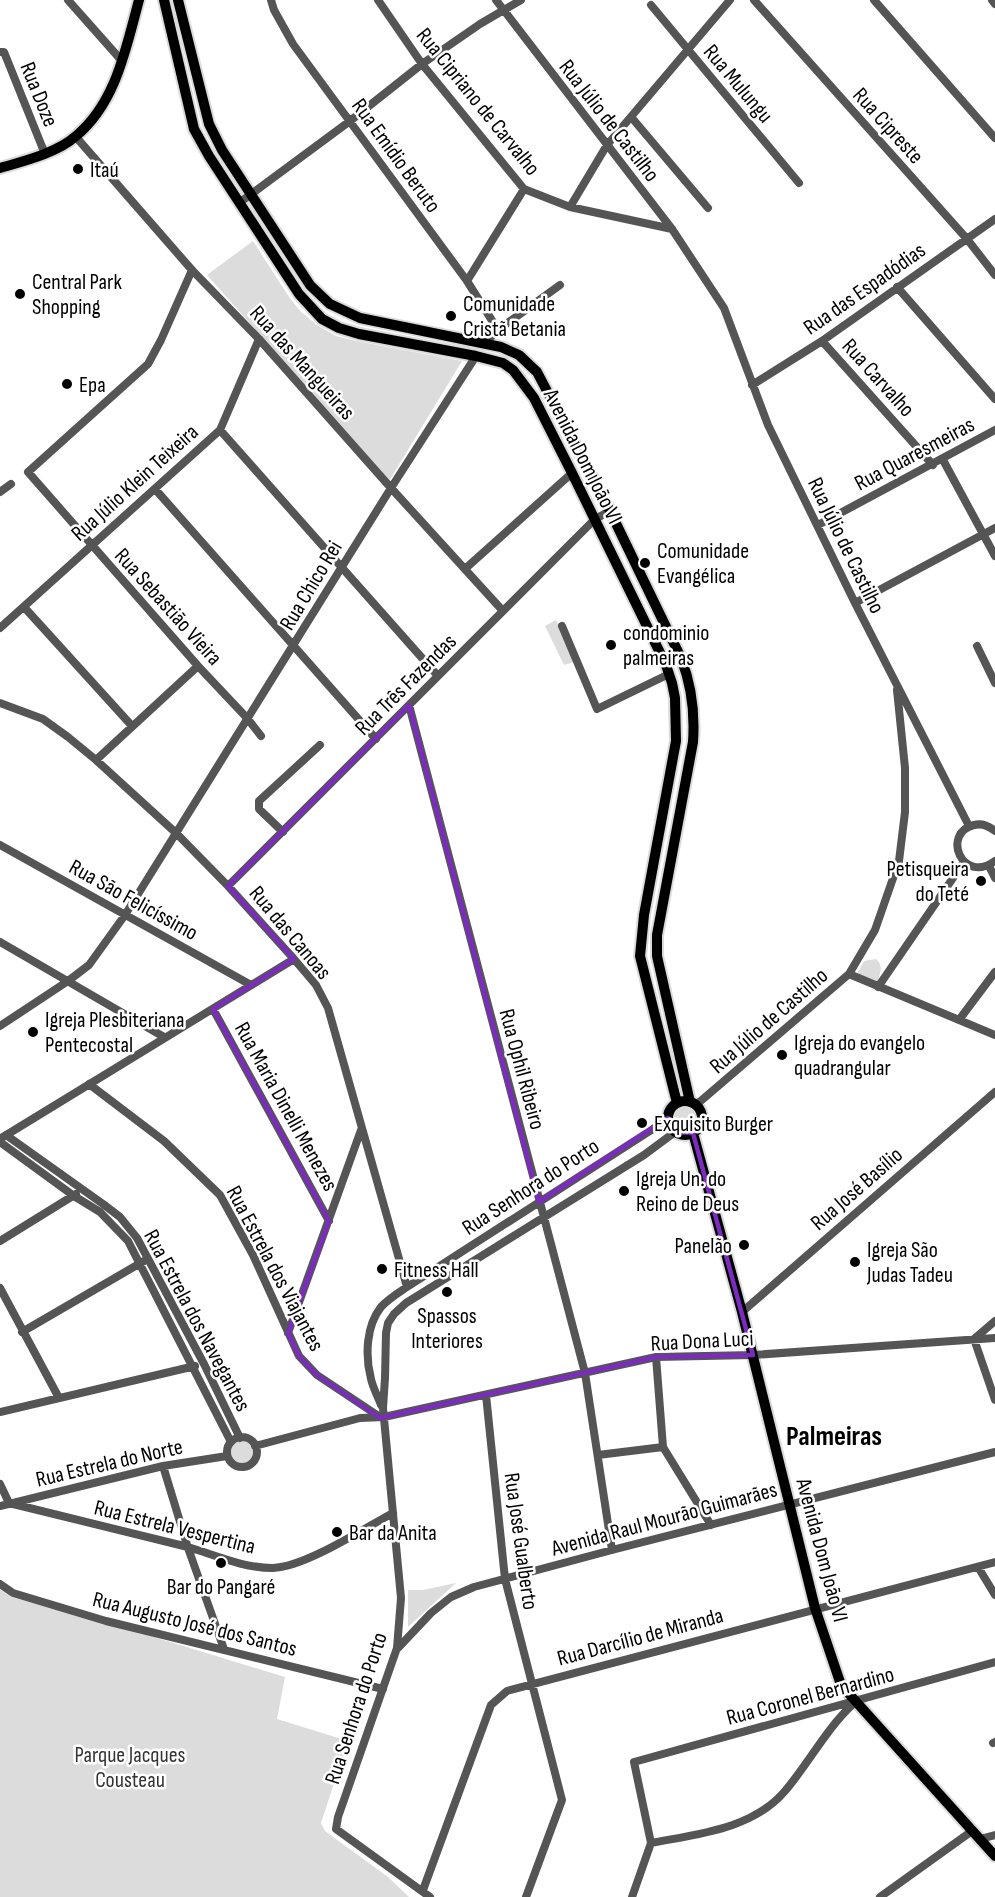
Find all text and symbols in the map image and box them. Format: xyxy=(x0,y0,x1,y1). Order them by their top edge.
street label: Rua Cipriano de Carvalho xyxy=(410,23,546,181)
street label: Rua Mulungu xyxy=(697,39,778,129)
street label: Rua Júlio de Castilho xyxy=(553,54,665,188)
street label: Rua Doze xyxy=(13,58,64,131)
street label: Rua Cipreste xyxy=(847,82,929,170)
street label: Rua Emídio Beruto xyxy=(345,94,446,218)
place label: Itaú xyxy=(90,157,119,184)
marker: Itaú xyxy=(71,162,85,176)
street label: Rua das Espadódias xyxy=(799,237,931,341)
place label: Central Park Shopping xyxy=(32,269,122,321)
marker: Central Park Shopping xyxy=(13,287,27,301)
place label: Comunidade Cristã Betania xyxy=(463,291,566,343)
street label: Rua das Mangueiras xyxy=(243,300,360,426)
marker: Comunidade Cristã Betania xyxy=(444,309,458,323)
street label: Rua Carvalho xyxy=(836,333,920,423)
place label: Epa xyxy=(79,372,106,399)
marker: Epa xyxy=(60,377,74,391)
street label: Avenida Dom João VI xyxy=(537,384,628,529)
street label: Rua Quaresmeiras xyxy=(850,411,979,497)
street label: Rua Júlio Klein Teixeira xyxy=(66,419,204,547)
street label: Rua Júlio de Castilho xyxy=(801,473,890,618)
street label: Rua Chico Rei xyxy=(274,536,349,635)
place label: Comunidade Evangélica xyxy=(657,538,749,590)
street label: Rua Sebastião Vieira xyxy=(108,543,228,671)
marker: Comunidade Evangélica xyxy=(638,556,652,570)
place label: condominio palmeiras xyxy=(623,620,709,672)
street label: Rua Três Fazendas xyxy=(350,629,463,742)
marker: condominio palmeiras xyxy=(604,638,618,652)
street label: Rua São Felicíssimo xyxy=(64,854,202,947)
place label: Petisqueira do Teté xyxy=(887,856,969,908)
marker: Petisqueira do Teté xyxy=(974,874,988,888)
street label: Rua das Canoas xyxy=(243,881,337,985)
street label: Rua Júlio de Castilho xyxy=(704,962,834,1080)
street label: Rua Ophil Ribeiro xyxy=(492,1006,551,1133)
place label: Igreja Plesbiteriana Pentecostal xyxy=(45,1007,184,1059)
street label: Rua Maria Dinelli Menezes xyxy=(228,1017,343,1196)
marker: Igreja Plesbiteriana Pentecostal xyxy=(26,1025,40,1039)
place label: Igreja do evangelo quadrangular xyxy=(794,1030,925,1082)
marker: Igreja do evangelo quadrangular xyxy=(775,1048,789,1062)
place label: Exquisito Burger xyxy=(654,1111,773,1138)
marker: Exquisito Burger xyxy=(635,1116,649,1130)
street label: Rua Senhora do Porto xyxy=(457,1133,604,1242)
street label: Rua José Basílio xyxy=(805,1142,909,1236)
place label: Igreja Un. do Reino de Deus xyxy=(636,1166,739,1218)
street label: Rua Estrela dos Viajantes xyxy=(220,1181,330,1356)
marker: Igreja Un. do Reino de Deus xyxy=(617,1184,631,1198)
street label: Rua Estrela dos Navegantes xyxy=(137,1225,256,1416)
place label: Panelão xyxy=(675,1233,732,1260)
place label: Igreja São Judas Tadeu xyxy=(866,1237,953,1289)
marker: Panelão xyxy=(737,1238,751,1252)
marker: Igreja São Judas Tadeu xyxy=(848,1255,862,1269)
place label: Fitness Hall xyxy=(394,1257,479,1284)
marker: Fitness Hall xyxy=(375,1262,389,1276)
marker: Spassos Interiores xyxy=(440,1285,454,1299)
place label: Spassos Interiores xyxy=(411,1303,483,1355)
street label: Rua Dona Luci xyxy=(650,1325,754,1358)
district label: Palmeiras xyxy=(786,1420,882,1453)
street label: Rua Estrela do Norte xyxy=(33,1433,185,1493)
street label: Rua José Gualberto xyxy=(498,1471,544,1612)
street label: Avenida Dom João VI xyxy=(789,1475,854,1625)
street label: Avenida Raul Mourão Guimarães xyxy=(548,1476,780,1563)
street label: Rua Estrela Vespertina xyxy=(91,1494,258,1561)
place label: Bar da Anita xyxy=(349,1520,437,1547)
marker: Bar da Anita xyxy=(330,1525,344,1539)
marker: Bar do Pangaré xyxy=(214,1556,228,1570)
place label: Bar do Pangaré xyxy=(167,1574,275,1601)
street label: Rua Augusto José dos Santos xyxy=(90,1586,300,1663)
street label: Rua Darcílio de Miranda xyxy=(554,1602,726,1673)
street label: Rua Senhora do Porto xyxy=(319,1629,394,1788)
street label: Rua Coronel Bernardino xyxy=(724,1661,897,1732)
park label: Parque Jacques Cousteau xyxy=(75,1742,186,1794)

